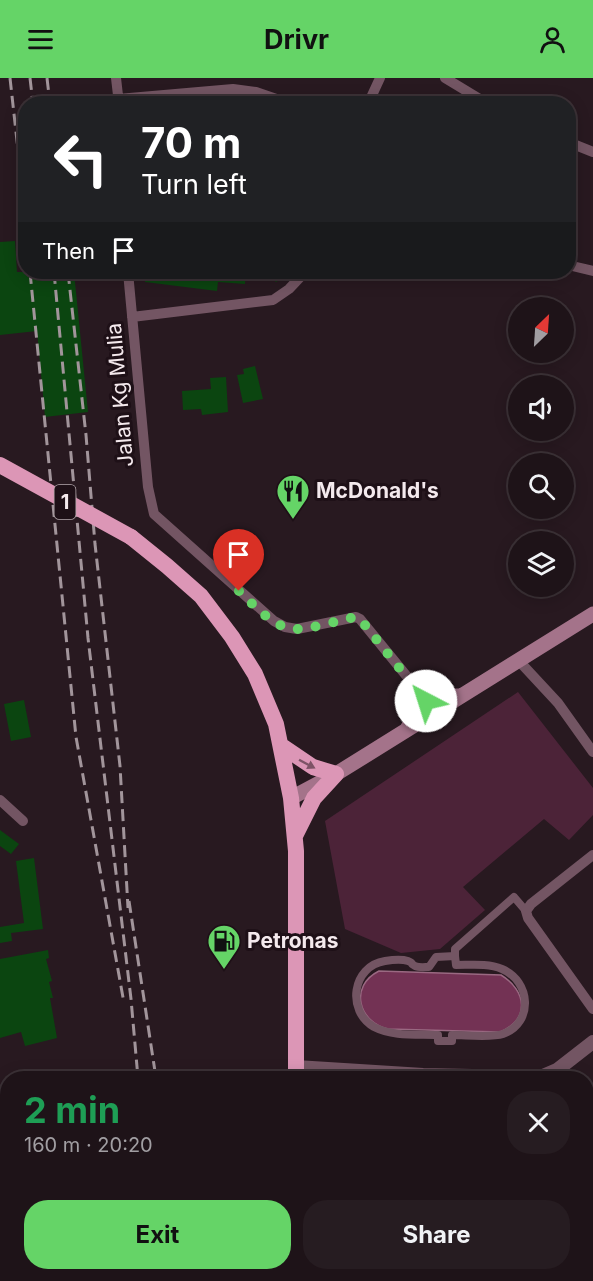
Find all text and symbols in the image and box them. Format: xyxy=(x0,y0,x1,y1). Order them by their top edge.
icon: menu xyxy=(24,23,57,56)
text: Drivr xyxy=(264,23,329,56)
icon: person xyxy=(536,23,569,56)
text: 70 m xyxy=(141,117,241,168)
icon: left xyxy=(42,120,120,198)
text: Turn left xyxy=(141,168,247,201)
icon: arrive xyxy=(107,234,140,267)
text: Then xyxy=(42,238,95,264)
north arrow xyxy=(508,297,574,363)
map controls xyxy=(508,297,574,597)
street label: Jalan Kg Mulia xyxy=(101,322,138,468)
button: sound xyxy=(508,375,574,441)
button: search xyxy=(508,453,574,519)
restaurant icon: McDonald's xyxy=(275,473,311,520)
place label: McDonald's xyxy=(316,478,439,503)
road number: 1 xyxy=(54,485,76,519)
pin xyxy=(213,529,264,591)
button: layers xyxy=(508,531,574,597)
icon: arrive xyxy=(222,538,255,571)
position arrow xyxy=(394,669,458,733)
one-way arrow xyxy=(299,759,316,768)
fuel station icon: Petronas xyxy=(206,923,242,970)
place label: Petronas xyxy=(247,928,339,953)
text: 2 min xyxy=(24,1088,120,1132)
button: close xyxy=(507,1091,570,1154)
text: 160 m · 20:20 xyxy=(24,1133,153,1157)
button: Exit xyxy=(24,1200,291,1269)
button: Share xyxy=(303,1200,570,1269)

